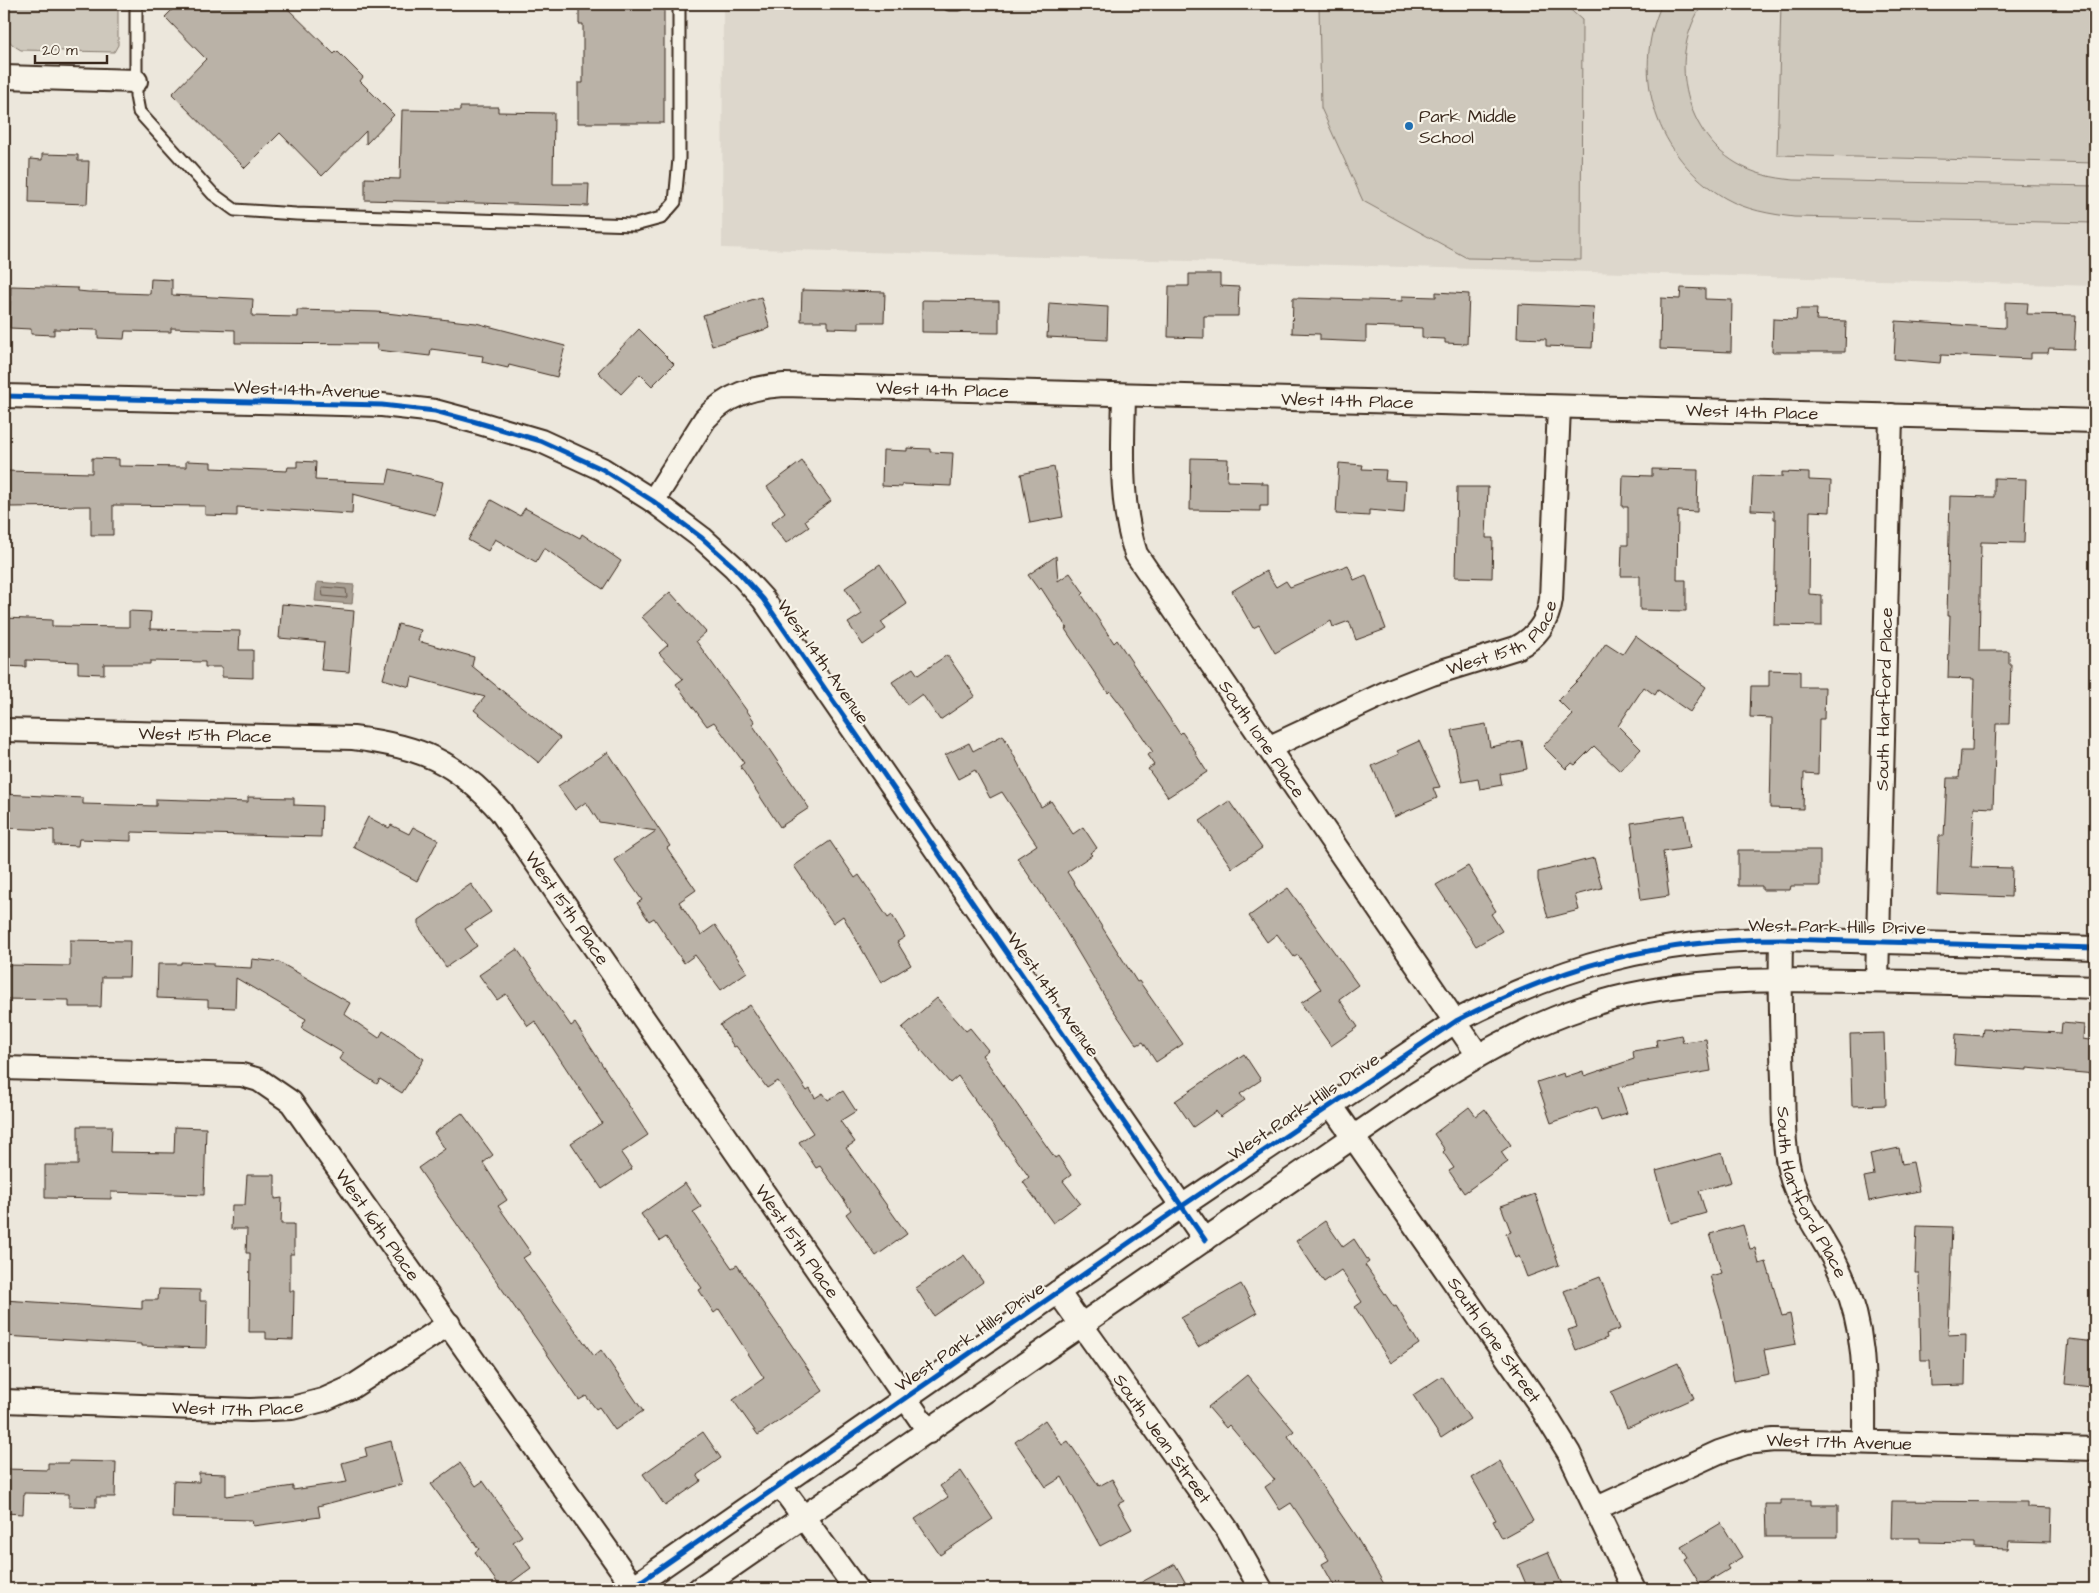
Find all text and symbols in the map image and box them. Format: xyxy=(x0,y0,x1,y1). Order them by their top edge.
scale bar xyxy=(35,32,108,64)
text: 20 m xyxy=(42,40,78,61)
place label: Park Middle School xyxy=(1419,104,1517,150)
marker: Park Middle School xyxy=(1403,120,1415,132)
street label: West 14th Avenue xyxy=(233,375,381,405)
street label: West 14th Place xyxy=(876,375,1009,404)
street label: West 14th Place xyxy=(1281,386,1414,415)
street label: West 14th Place xyxy=(1685,397,1819,426)
street label: West 14th Avenue xyxy=(771,595,875,729)
street label: West 15th Place xyxy=(1443,598,1563,681)
street label: South Hartford Place xyxy=(1869,607,1899,791)
street label: South Ione Place xyxy=(1213,675,1311,803)
street label: West 15th Place xyxy=(138,721,272,749)
street label: West 15th Place xyxy=(519,846,616,970)
street label: West Park Hills Drive xyxy=(1748,913,1926,941)
street label: West 14th Avenue xyxy=(1001,928,1105,1062)
street label: West Park Hills Drive xyxy=(1223,1047,1385,1167)
street label: South Hartford Place xyxy=(1771,1106,1854,1282)
street label: West 16th Place xyxy=(329,1164,426,1286)
street label: West 15th Place xyxy=(749,1179,846,1303)
street label: South Ione Street xyxy=(1442,1272,1548,1408)
street label: West Park Hills Drive xyxy=(890,1276,1050,1398)
street label: South Jean Street xyxy=(1107,1368,1218,1509)
street label: West 17th Place xyxy=(172,1393,307,1423)
street label: West 17th Avenue xyxy=(1766,1427,1912,1456)

